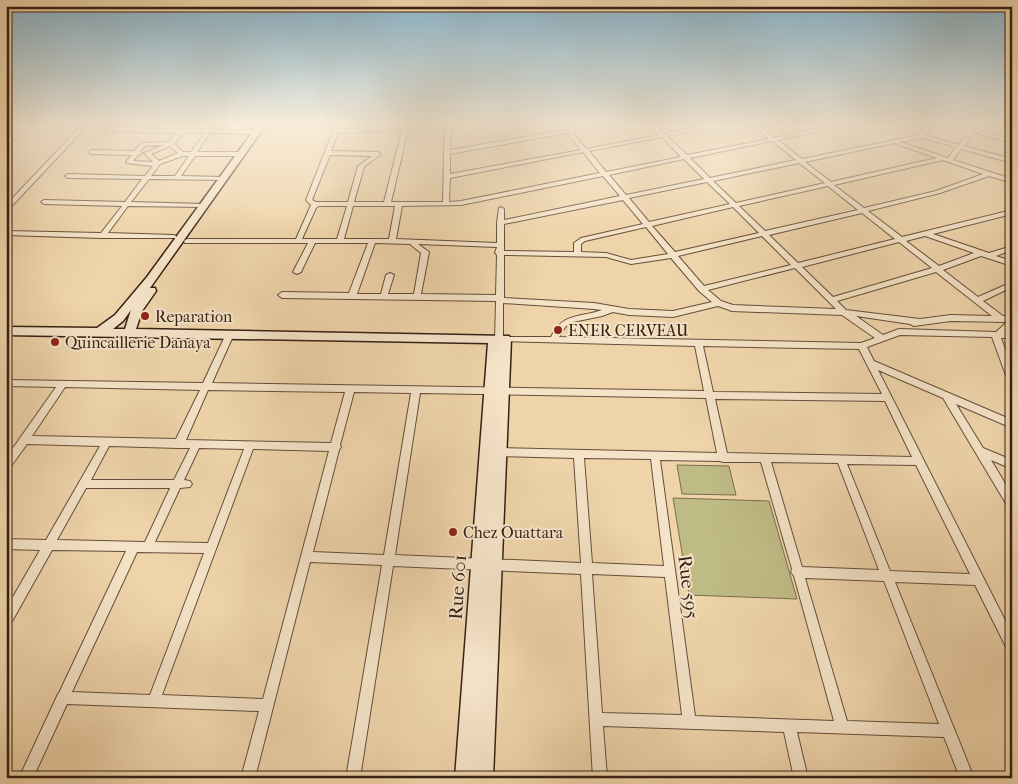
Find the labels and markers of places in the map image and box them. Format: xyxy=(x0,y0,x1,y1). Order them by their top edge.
place label: Reparation xyxy=(155,307,233,326)
marker: Reparation xyxy=(139,310,151,322)
place label: ENER CERVEAU xyxy=(568,321,689,340)
marker: ENER CERVEAU xyxy=(552,324,564,336)
place label: Quincaillerie Danaya xyxy=(65,333,211,352)
marker: Quincaillerie Danaya xyxy=(49,336,61,348)
place label: Chez Ouattara xyxy=(463,523,564,542)
marker: Chez Ouattara xyxy=(447,526,459,538)

